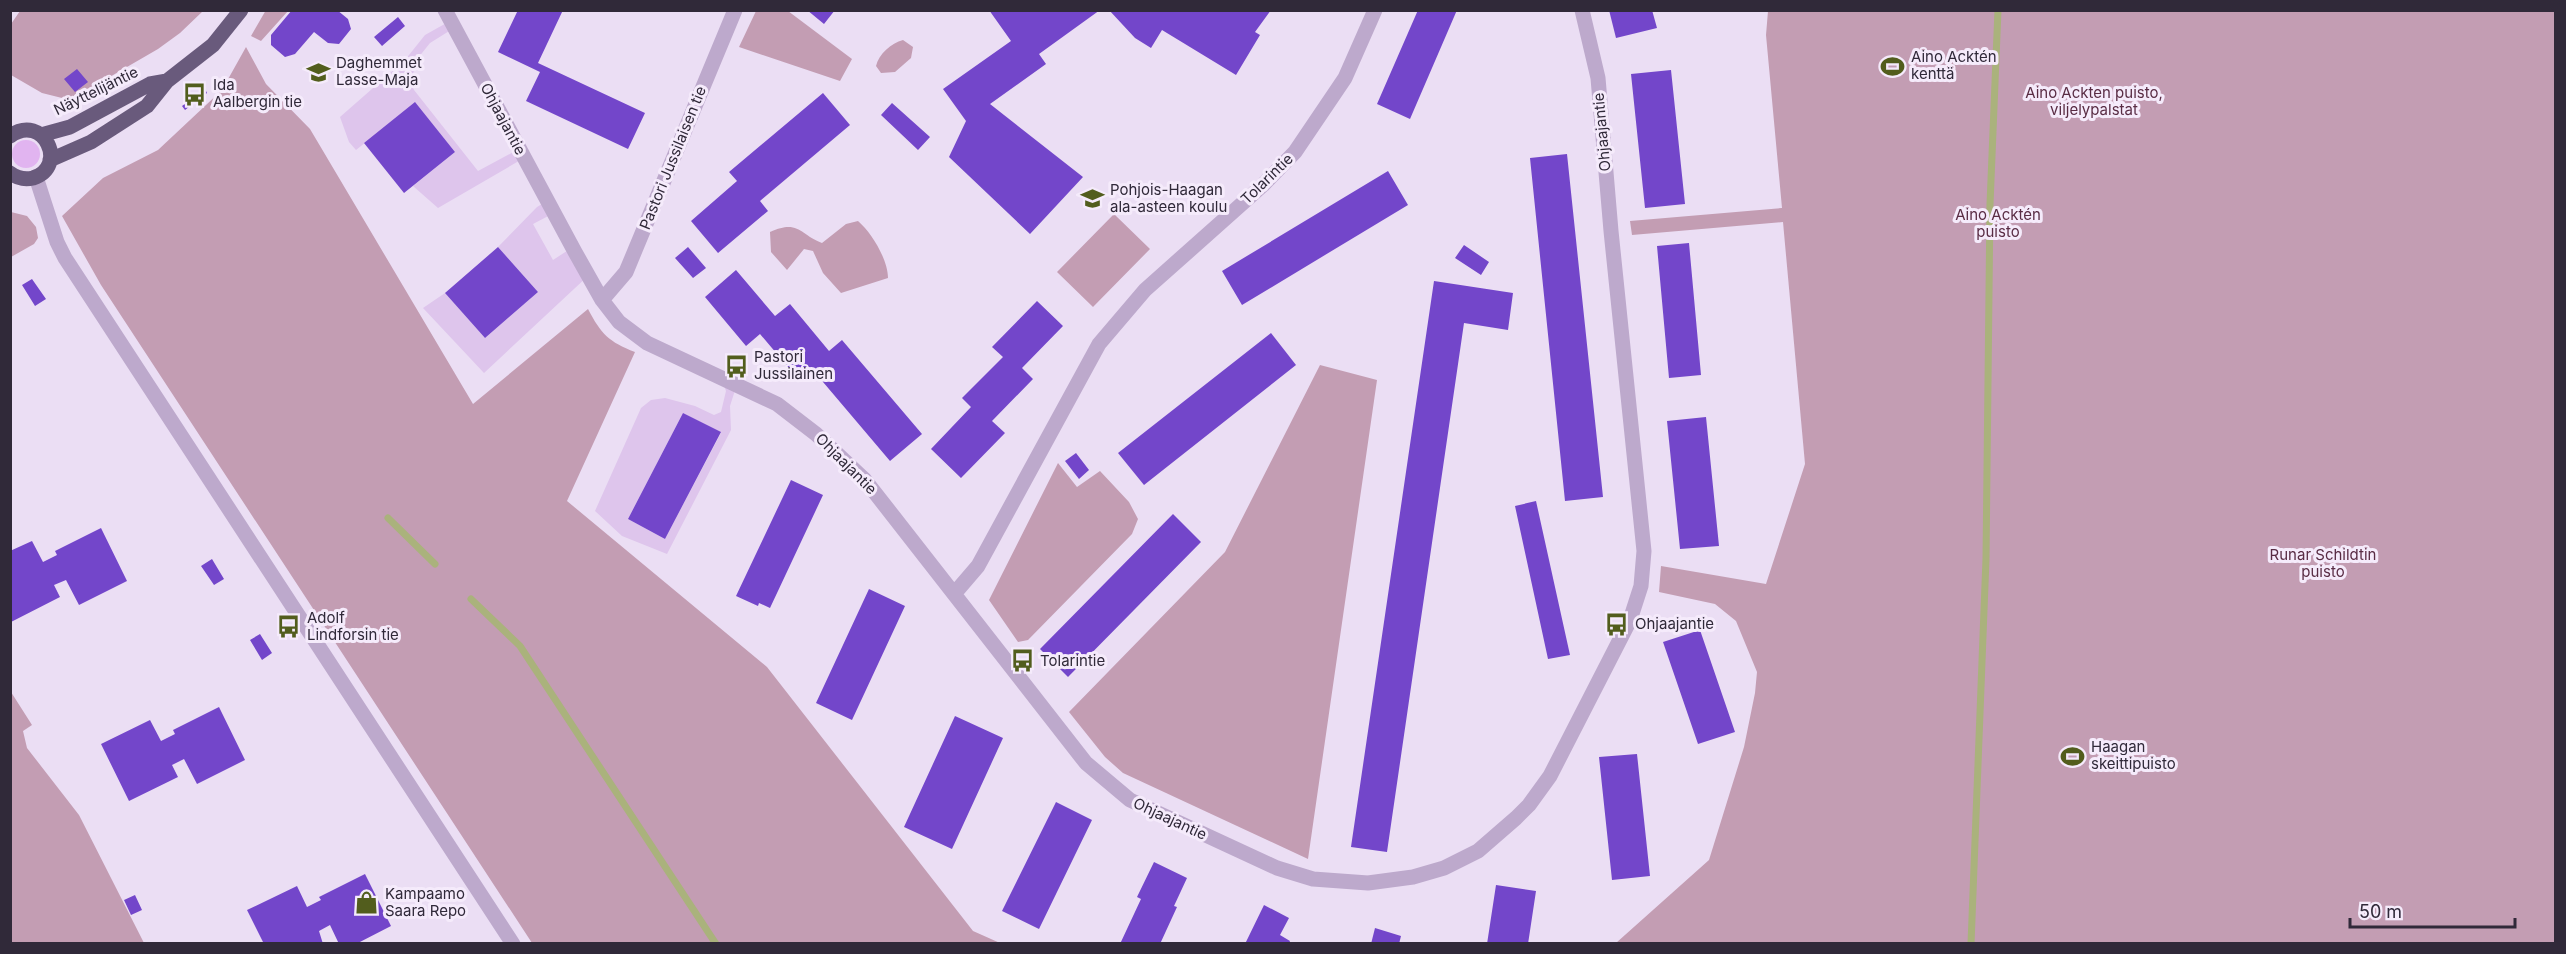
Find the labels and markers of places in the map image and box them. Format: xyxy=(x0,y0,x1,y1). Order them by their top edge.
place label: Aino Acktén kenttä xyxy=(1911,47,1997,83)
place label: Daghemmet Lasse-Maja xyxy=(336,53,422,89)
sports icon: Aino Acktén kenttä xyxy=(1880,53,1906,79)
school or university icon: Daghemmet Lasse-Maja xyxy=(305,59,331,85)
place label: Ida Aalbergin tie xyxy=(213,75,302,111)
bus stop icon: Ida Aalbergin tie xyxy=(182,81,208,107)
place label: Pohjois-Haagan ala-asteen koulu xyxy=(1110,180,1227,216)
school or university icon: Pohjois-Haagan ala-asteen koulu xyxy=(1079,186,1105,212)
place label: Pastori Jussilainen xyxy=(754,347,833,383)
bus stop icon: Pastori Jussilainen xyxy=(723,353,749,379)
place label: Adolf Lindforsin tie xyxy=(307,608,399,644)
bus stop icon: Ohjaajantie xyxy=(1604,611,1630,637)
bus stop icon: Adolf Lindforsin tie xyxy=(276,614,302,640)
place label: Ohjaajantie xyxy=(1635,614,1714,633)
bus stop icon: Tolarintie xyxy=(1009,648,1035,674)
place label: Tolarintie xyxy=(1040,651,1105,670)
place label: Haagan skeittipuisto xyxy=(2091,737,2176,773)
sports icon: Haagan skeittipuisto xyxy=(2060,743,2086,769)
place label: Kampaamo Saara Repo xyxy=(385,884,466,920)
shop icon: Kampaamo Saara Repo xyxy=(354,890,380,916)

